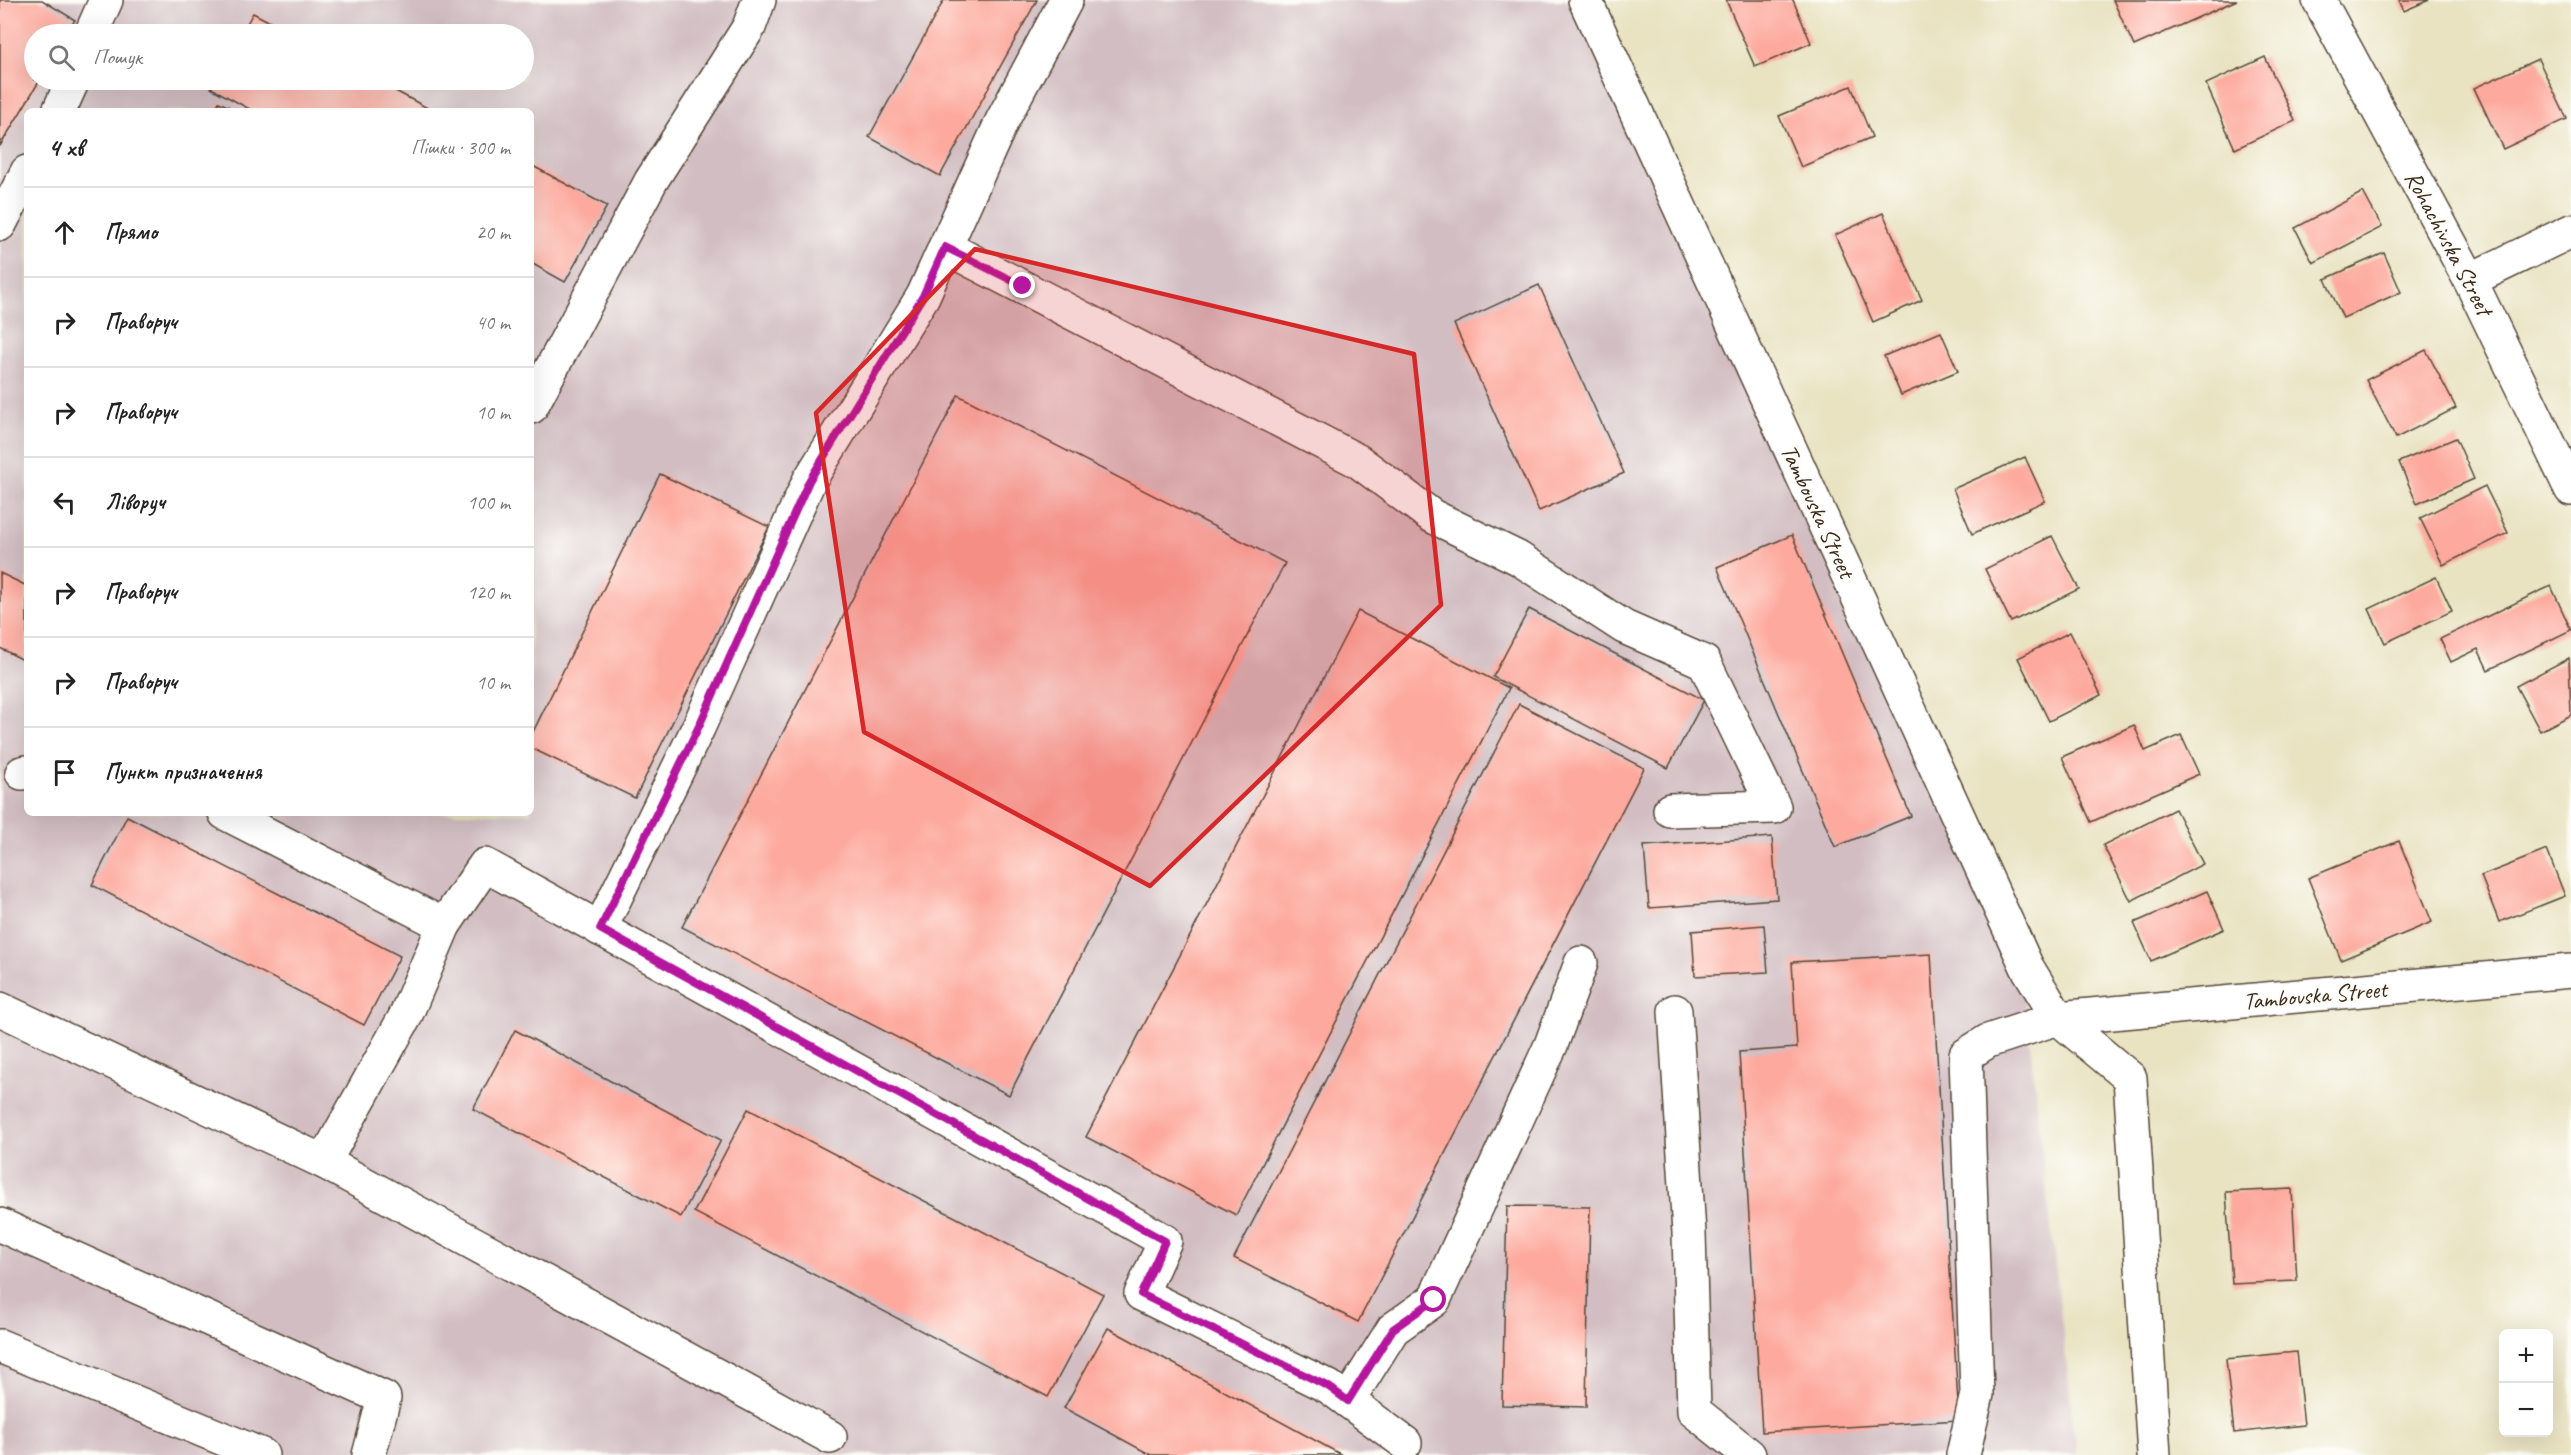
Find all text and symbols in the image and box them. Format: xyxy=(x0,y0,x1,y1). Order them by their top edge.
search box xyxy=(24,24,534,90)
icon: search xyxy=(45,41,78,74)
text: Пошук xyxy=(93,43,142,71)
text: 4 хв xyxy=(48,131,83,164)
text: Пішки · 300 m xyxy=(411,135,510,160)
street label: Rohachivska Street xyxy=(2398,166,2501,323)
icon: ahead xyxy=(48,216,81,249)
text: Прямо xyxy=(105,218,157,246)
text: 20 m xyxy=(476,220,510,245)
route end xyxy=(1009,272,1035,298)
icon: right xyxy=(48,306,81,339)
text: Праворуч xyxy=(105,308,177,336)
text: 40 m xyxy=(476,310,510,335)
icon: right xyxy=(48,396,81,429)
text: Праворуч xyxy=(105,398,177,426)
text: 10 m xyxy=(476,400,510,425)
street label: Tambovska Street xyxy=(1774,439,1863,584)
icon: left xyxy=(48,486,81,519)
text: Ліворуч xyxy=(105,488,165,516)
text: 100 m xyxy=(467,490,510,515)
icon: right xyxy=(48,576,81,609)
text: Праворуч xyxy=(105,578,177,606)
text: 120 m xyxy=(467,580,510,605)
icon: right xyxy=(48,666,81,699)
text: Праворуч xyxy=(105,668,177,696)
text: 10 m xyxy=(476,670,510,695)
icon: arrive xyxy=(48,756,81,789)
text: Пункт призначення xyxy=(105,758,262,786)
street label: Tambovska Street xyxy=(2242,974,2390,1016)
route start xyxy=(1420,1286,1446,1312)
map controls xyxy=(2499,1329,2553,1437)
button: + xyxy=(2499,1329,2553,1383)
button: − xyxy=(2499,1383,2553,1437)

